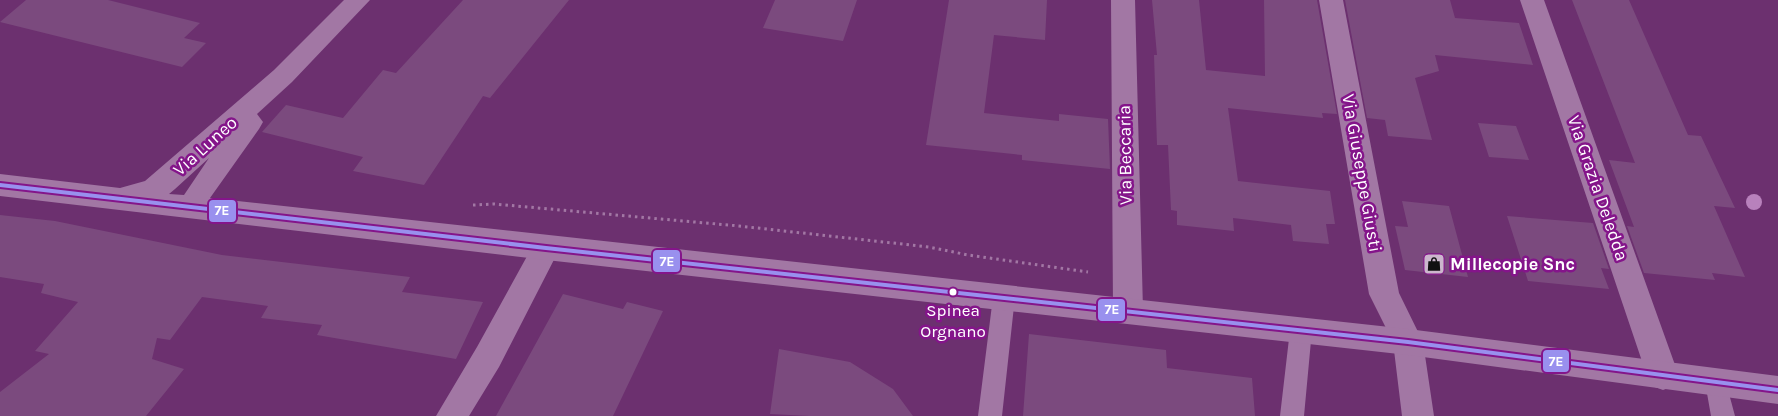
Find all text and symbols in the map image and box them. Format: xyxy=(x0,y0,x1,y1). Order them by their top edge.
street label: Via Giuseppe Giusti xyxy=(1337,92,1387,254)
street label: Via Beccaria xyxy=(1113,105,1137,205)
street label: Via Luneo xyxy=(168,111,242,181)
street label: Via Grazia Deledda xyxy=(1563,112,1633,264)
line badge: 7E xyxy=(208,199,237,223)
text: 7E xyxy=(214,202,230,219)
line badge: 7E xyxy=(652,249,681,273)
shop icon: Millecopie Snc xyxy=(1422,252,1446,276)
text: 7E xyxy=(659,253,675,270)
place label: Millecopie Snc xyxy=(1450,253,1575,275)
marker: Spinea Orgnano xyxy=(948,287,958,297)
line badge: 7E xyxy=(1097,298,1126,322)
place label: Spinea Orgnano xyxy=(920,300,986,341)
text: 7E xyxy=(1104,301,1120,318)
line badge: 7E xyxy=(1542,349,1570,373)
text: 7E xyxy=(1548,353,1564,370)

